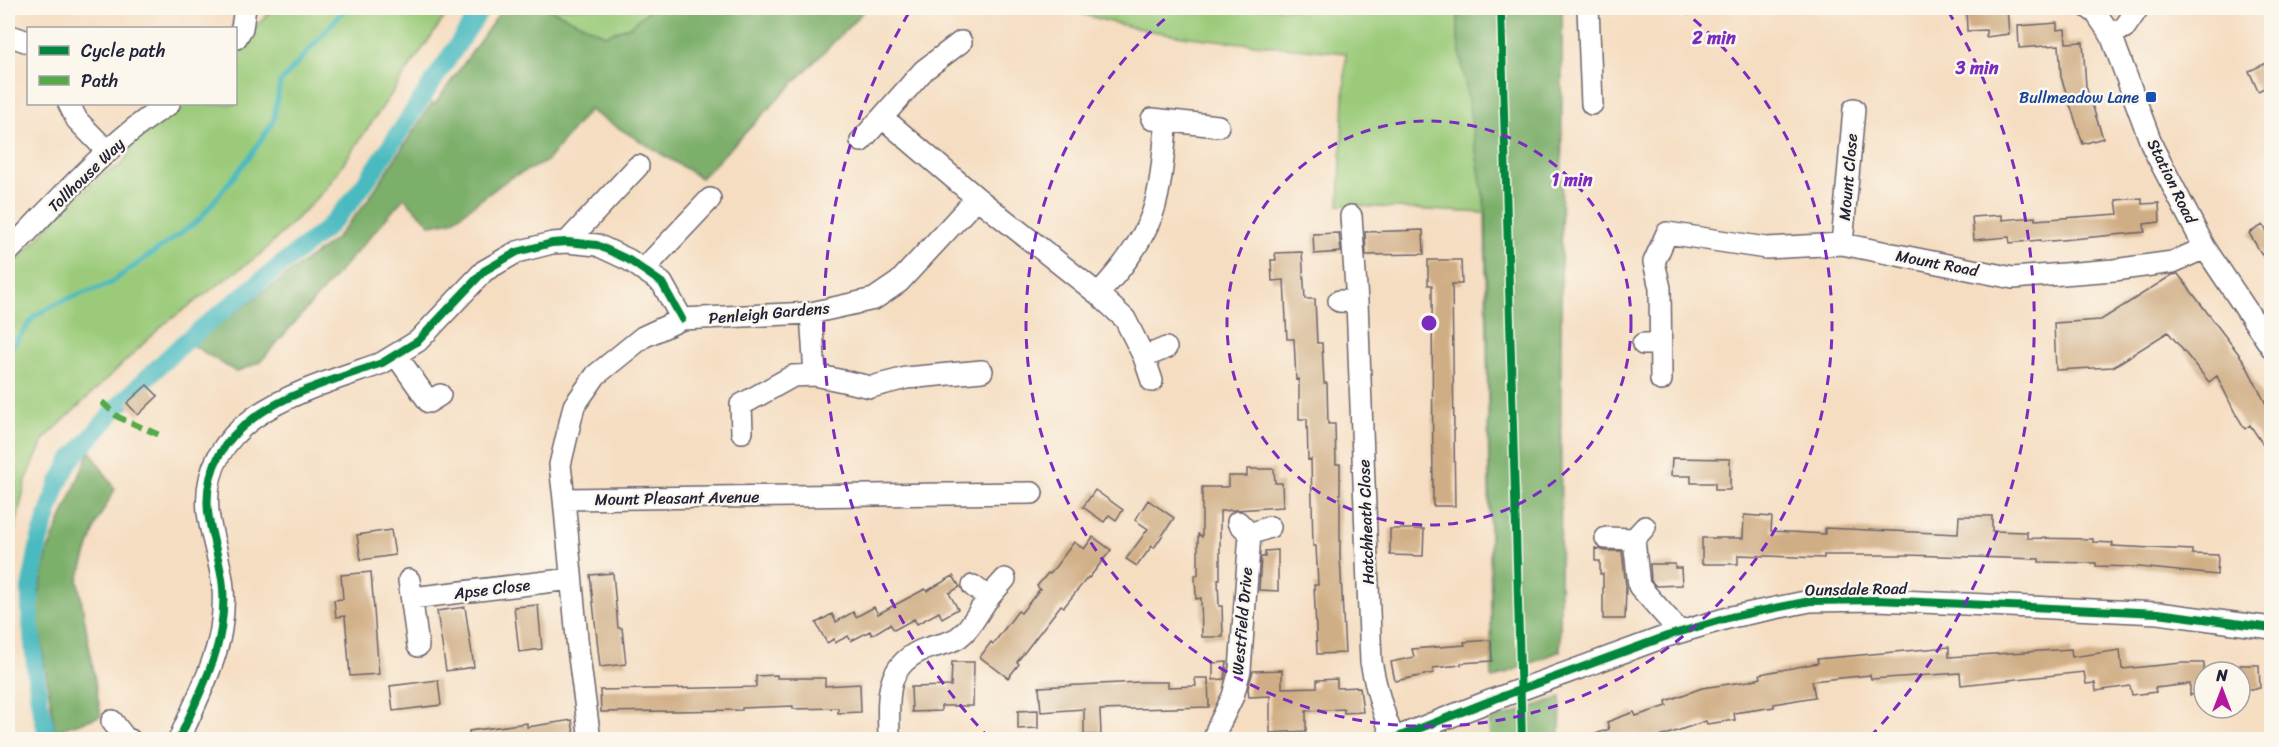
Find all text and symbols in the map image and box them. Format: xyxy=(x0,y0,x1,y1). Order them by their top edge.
text: 2 min xyxy=(1691,22,1736,54)
legend xyxy=(27,27,237,105)
text: Cycle path xyxy=(81,35,165,67)
text: 3 min xyxy=(1954,52,1999,84)
text: Path xyxy=(81,65,118,97)
place label: Bullmeadow Lane xyxy=(2019,83,2139,112)
marker: Bullmeadow Lane xyxy=(2144,90,2158,104)
street label: Tollhouse Way xyxy=(41,130,132,220)
street label: Mount Close xyxy=(1830,132,1866,222)
street label: Station Road xyxy=(2139,133,2206,230)
text: 1 min xyxy=(1552,164,1593,196)
street label: Mount Road xyxy=(1893,241,1982,286)
street label: Penleigh Gardens xyxy=(707,293,831,333)
centre of rings xyxy=(1419,313,1439,333)
street label: Hatchheath Close xyxy=(1349,459,1383,585)
street label: Mount Pleasant Avenue xyxy=(594,482,760,514)
street label: Westfield Drive xyxy=(1223,566,1261,676)
street label: Apse Close xyxy=(451,570,532,608)
street label: Ounsdale Road xyxy=(1805,574,1909,604)
north arrow xyxy=(2192,660,2252,720)
text: N xyxy=(2215,661,2228,690)

